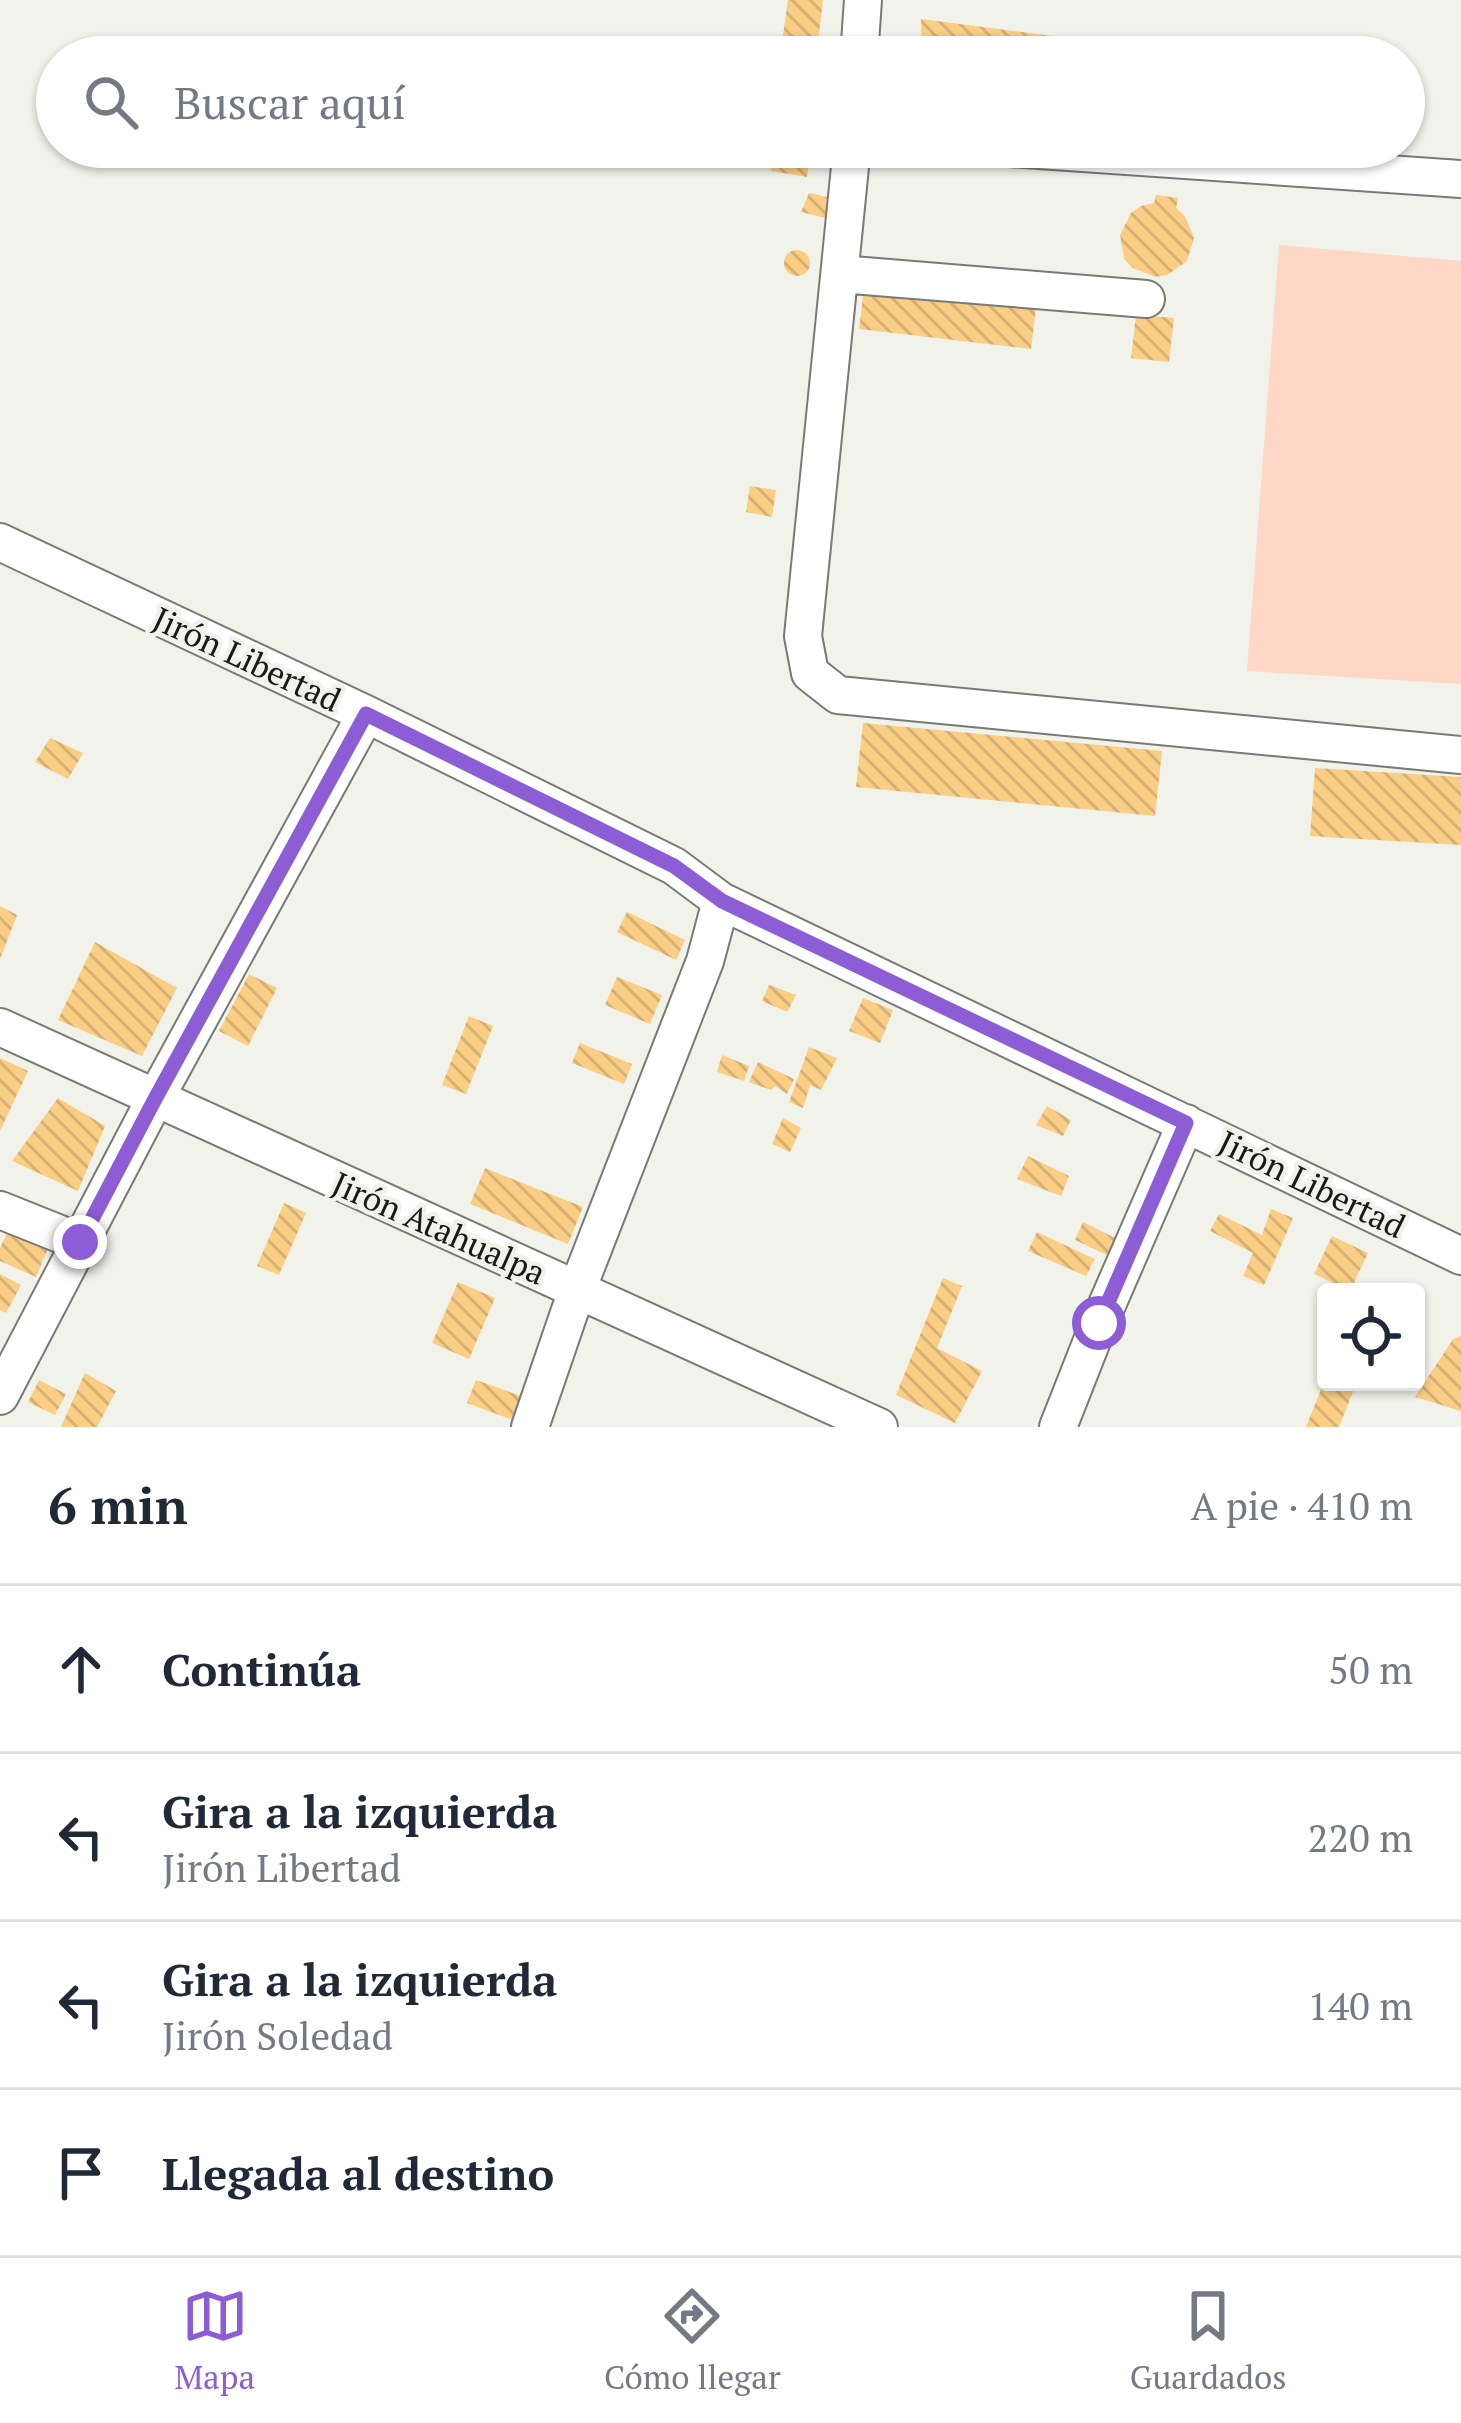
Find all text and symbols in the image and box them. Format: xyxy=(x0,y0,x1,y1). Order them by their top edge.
search box xyxy=(36,36,1425,168)
icon: search xyxy=(78,69,144,135)
text: Buscar aquí xyxy=(174,72,406,132)
street label: Jirón Libertad xyxy=(146,596,348,721)
street label: Jirón Libertad xyxy=(1212,1120,1413,1247)
street label: Jirón Atahualpa xyxy=(326,1161,553,1294)
route end xyxy=(53,1215,107,1269)
map controls xyxy=(1317,1283,1425,1391)
button: locate xyxy=(1317,1283,1425,1391)
route start xyxy=(1072,1296,1126,1350)
text: 6 min xyxy=(48,1471,188,1539)
text: A pie · 410 m xyxy=(1190,1479,1413,1531)
icon: ahead xyxy=(48,1636,114,1702)
text: Continúa xyxy=(162,1639,361,1699)
text: 50 m xyxy=(1328,1643,1413,1695)
text: Gira a la izquierda xyxy=(162,1781,557,1841)
icon: left xyxy=(48,1804,114,1870)
text: 220 m xyxy=(1308,1811,1413,1863)
text: Jirón Libertad xyxy=(162,1841,401,1893)
text: Gira a la izquierda xyxy=(162,1949,557,2009)
icon: left xyxy=(48,1972,114,2038)
text: 140 m xyxy=(1308,1979,1413,2031)
text: Jirón Soledad xyxy=(162,2009,393,2061)
icon: arrive xyxy=(48,2140,114,2206)
text: Llegada al destino xyxy=(162,2143,554,2203)
tab: Mapa xyxy=(174,2283,255,2398)
tab: Cómo llegar xyxy=(604,2283,781,2398)
tab: Guardados xyxy=(1130,2283,1287,2398)

